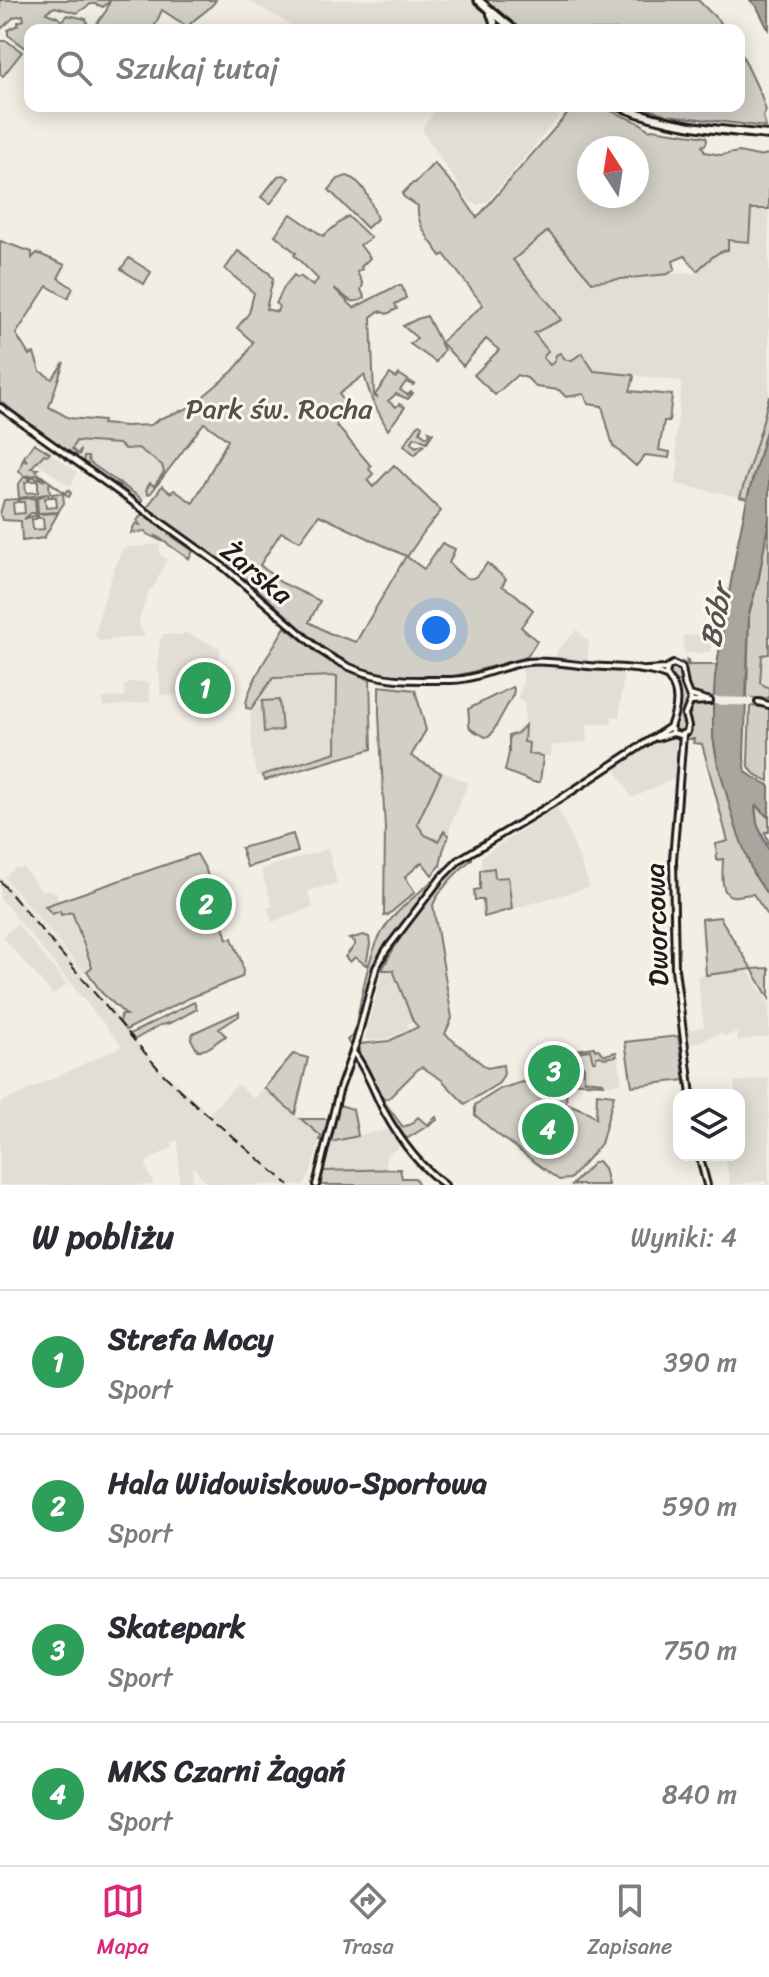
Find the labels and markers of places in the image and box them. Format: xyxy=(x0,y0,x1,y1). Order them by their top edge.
pin: 1 xyxy=(179,658,231,718)
pin: 2 xyxy=(180,874,232,934)
pin: 3 xyxy=(528,1041,580,1101)
pin: 4 xyxy=(522,1099,574,1159)

